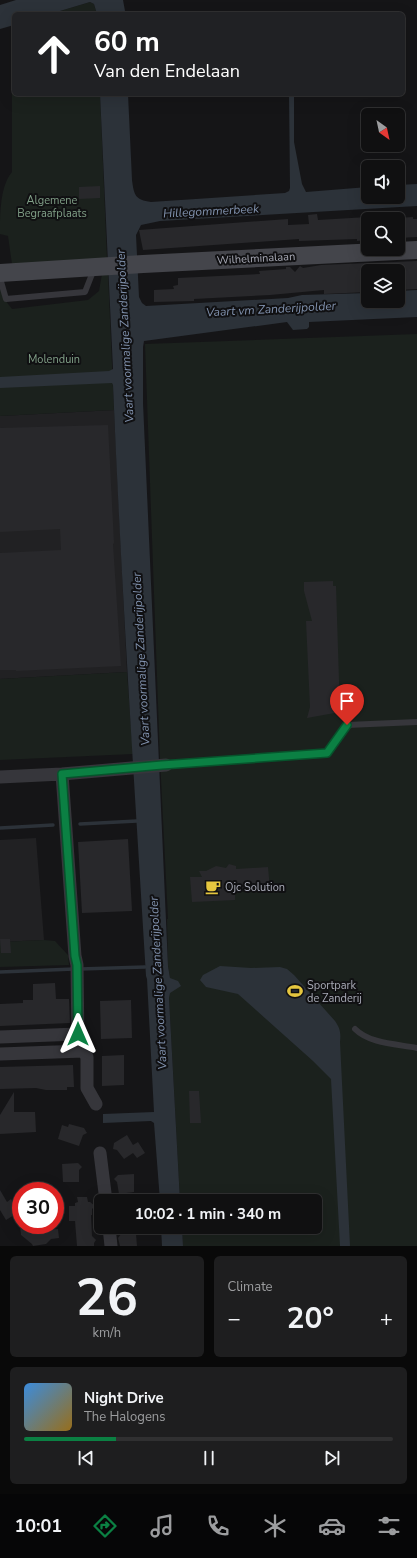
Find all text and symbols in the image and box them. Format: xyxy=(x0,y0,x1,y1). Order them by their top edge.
text: 60 m xyxy=(94,23,160,61)
icon: ahead xyxy=(28,28,80,80)
text: Van den Endelaan xyxy=(94,59,240,83)
north arrow xyxy=(361,108,405,152)
map controls xyxy=(361,108,405,308)
button: sound xyxy=(361,160,405,204)
park label: Algemene Begraafplaats xyxy=(17,193,87,221)
water label: Hillegommerbeek xyxy=(163,200,260,222)
button: search xyxy=(361,212,405,256)
water label: Vaart voormalige Zanderijpolder xyxy=(112,248,138,423)
street label: Wilhelminalaan xyxy=(216,249,296,268)
button: layers xyxy=(361,264,405,308)
water label: Vaart vm Zanderijpolder xyxy=(206,298,337,320)
park label: Molenduin xyxy=(28,352,80,367)
water label: Vaart voormalige Zanderijpolder xyxy=(128,571,154,746)
pin xyxy=(330,684,364,725)
icon: arrive xyxy=(336,690,358,712)
cafe icon: Ojc Solution xyxy=(204,878,222,896)
place label: Ojc Solution xyxy=(225,880,285,895)
water label: Vaart voormalige Zanderijpolder xyxy=(145,895,171,1070)
place label: Sportpark de Zanderij xyxy=(307,978,362,1006)
sports icon: Sportpark de Zanderij xyxy=(286,982,304,1000)
position arrow xyxy=(57,1013,99,1055)
speed limit sign: 30 xyxy=(12,1182,64,1234)
text: 10:02 · 1 min · 340 m xyxy=(135,1204,281,1224)
text: 26 xyxy=(76,1262,138,1333)
text: Climate xyxy=(228,1278,273,1296)
text: 20° xyxy=(287,1298,334,1339)
text: − xyxy=(228,1304,241,1334)
text: + xyxy=(380,1304,393,1334)
text: km/h xyxy=(92,1324,121,1342)
text: Night Drive xyxy=(84,1388,164,1408)
text: The Halogens xyxy=(84,1408,165,1426)
icon: previous xyxy=(75,1447,97,1469)
icon: pause xyxy=(198,1447,220,1469)
icon: next xyxy=(321,1447,343,1469)
icon: directions xyxy=(91,1512,119,1540)
icon: music xyxy=(148,1512,176,1540)
icon: phone xyxy=(204,1512,232,1540)
icon: climate xyxy=(261,1512,289,1540)
icon: car xyxy=(318,1512,346,1540)
icon: filters xyxy=(375,1512,403,1540)
text: 10:01 xyxy=(14,1514,62,1538)

